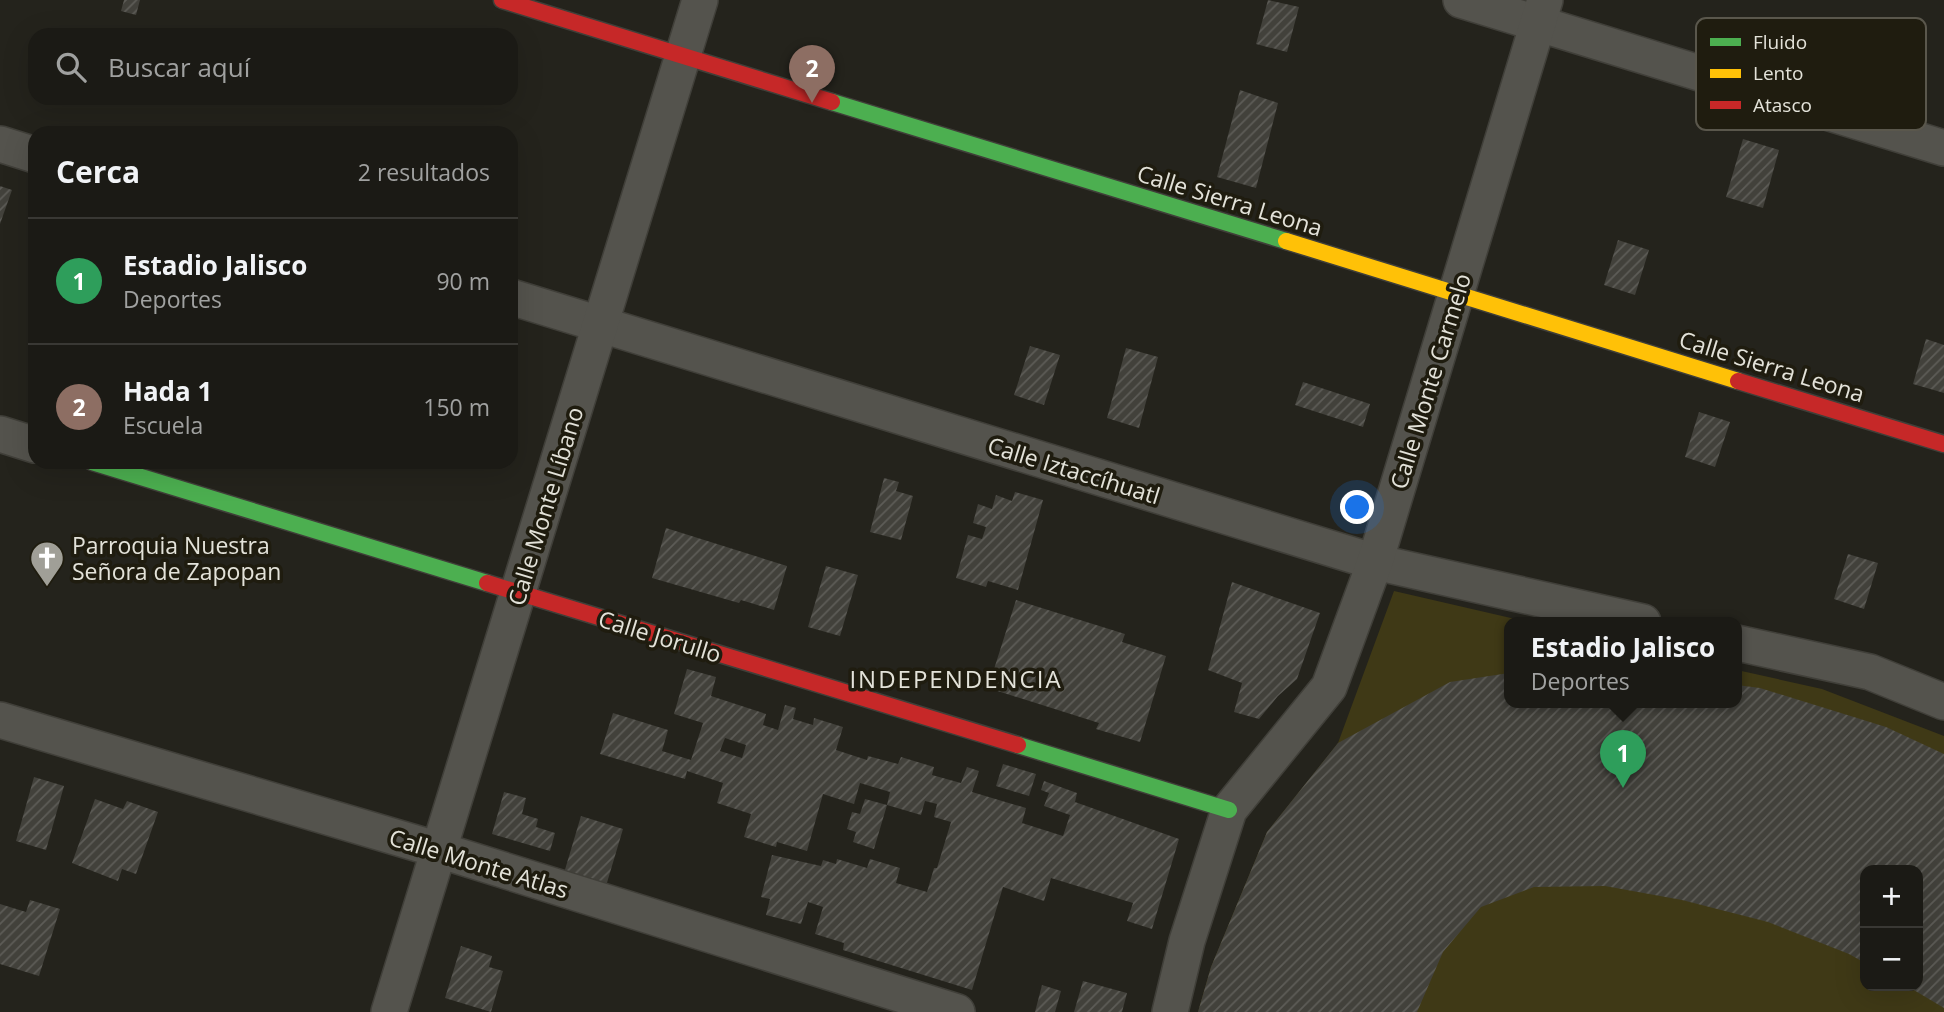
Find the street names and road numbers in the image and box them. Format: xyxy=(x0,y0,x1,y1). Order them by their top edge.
street label: Calle Sierra Leona xyxy=(1133,157,1327,243)
street label: Calle Monte Carmelo xyxy=(1382,269,1478,493)
street label: Calle Sierra Leona xyxy=(1675,323,1869,409)
street label: Calle Monte Líbano xyxy=(500,403,590,609)
street label: Calle Iztaccíhuatl xyxy=(984,429,1164,511)
street label: Calle Jorullo xyxy=(595,602,725,670)
street label: Calle Monte Atlas xyxy=(385,821,573,905)

